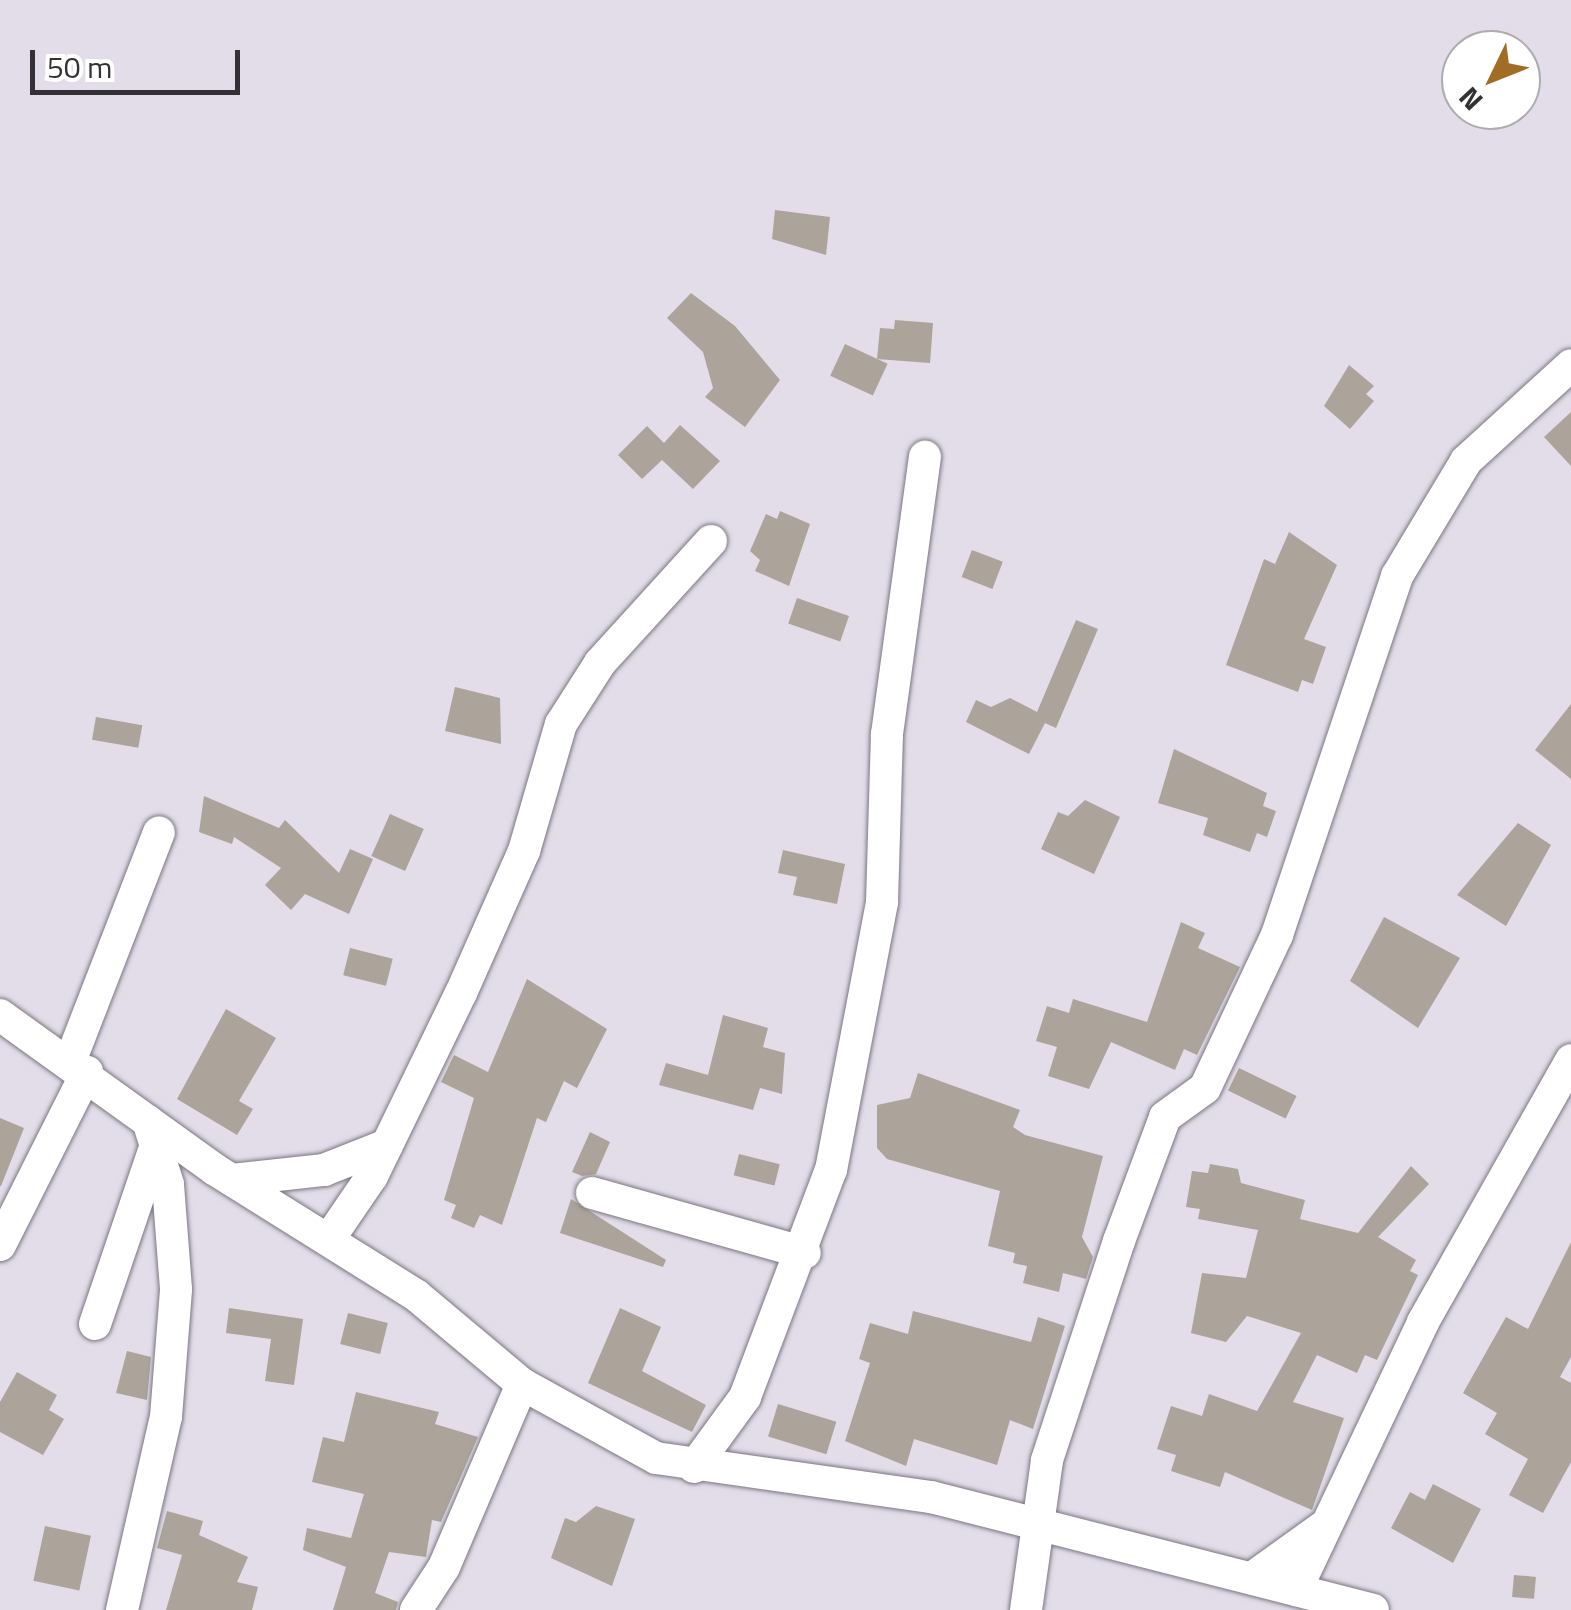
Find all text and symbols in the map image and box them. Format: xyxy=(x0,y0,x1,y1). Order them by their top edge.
scale bar xyxy=(35,30,245,92)
north arrow xyxy=(1441,30,1541,130)
text: 50 m xyxy=(47,44,112,90)
text: N xyxy=(1448,78,1492,121)

